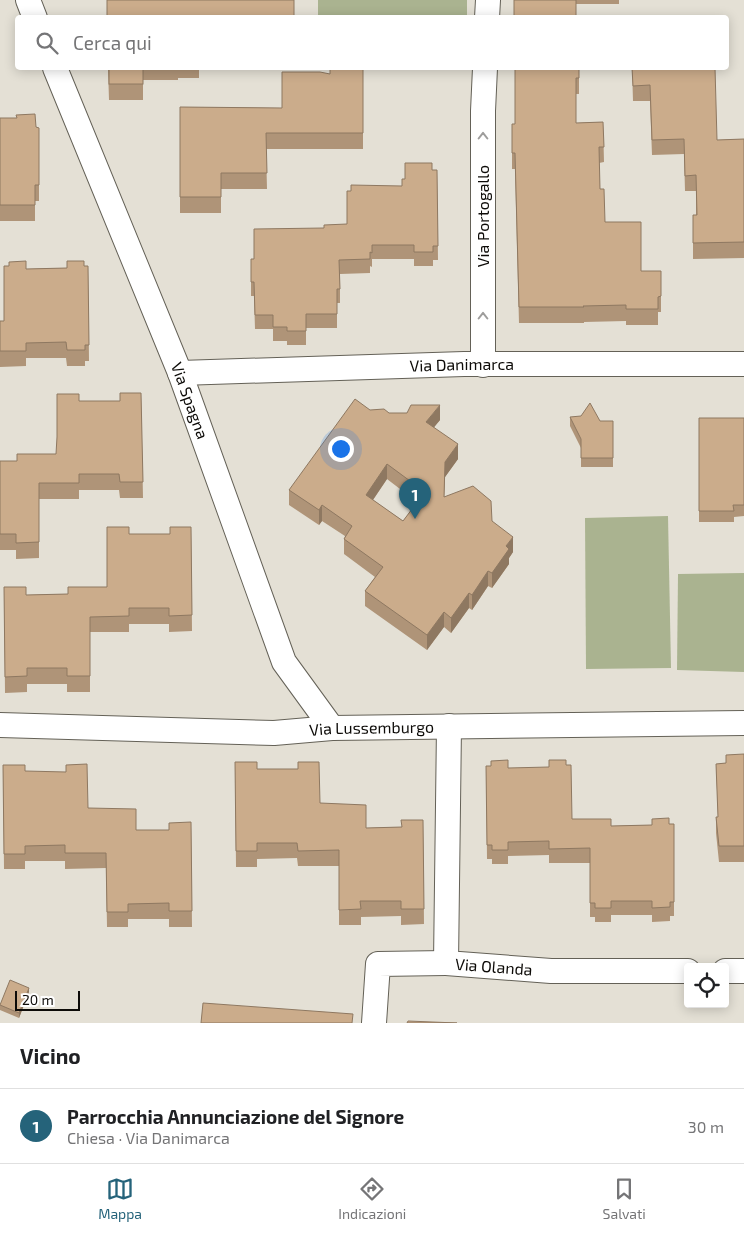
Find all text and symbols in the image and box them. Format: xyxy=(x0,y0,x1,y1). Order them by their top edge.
search box xyxy=(15,15,729,70)
icon: search xyxy=(33,29,61,57)
text: Cerca qui xyxy=(73,31,152,54)
one-way arrow xyxy=(478,132,488,140)
street label: Via Portogallo xyxy=(473,165,492,267)
one-way arrow xyxy=(478,312,488,320)
street label: Via Danimarca xyxy=(409,354,514,375)
street label: Via Spagna xyxy=(168,359,213,441)
your location xyxy=(328,436,354,462)
pin: 1 xyxy=(399,478,431,519)
street label: Via Lussemburgo xyxy=(308,717,434,739)
street label: Via Olanda xyxy=(454,954,533,979)
map controls xyxy=(684,963,729,1008)
button: locate xyxy=(684,963,729,1008)
scale bar xyxy=(15,988,80,1011)
text: 20 m xyxy=(22,991,54,1008)
text: Vicino xyxy=(20,1043,81,1068)
text: Parrocchia Annunciazione del Signore xyxy=(67,1105,404,1128)
text: 1 xyxy=(33,1117,39,1136)
text: 30 m xyxy=(688,1117,724,1136)
text: Chiesa · Via Danimarca xyxy=(67,1128,230,1147)
tab: Mappa xyxy=(98,1175,142,1222)
tab: Indicazioni xyxy=(338,1175,406,1222)
tab: Salvati xyxy=(603,1175,646,1222)

